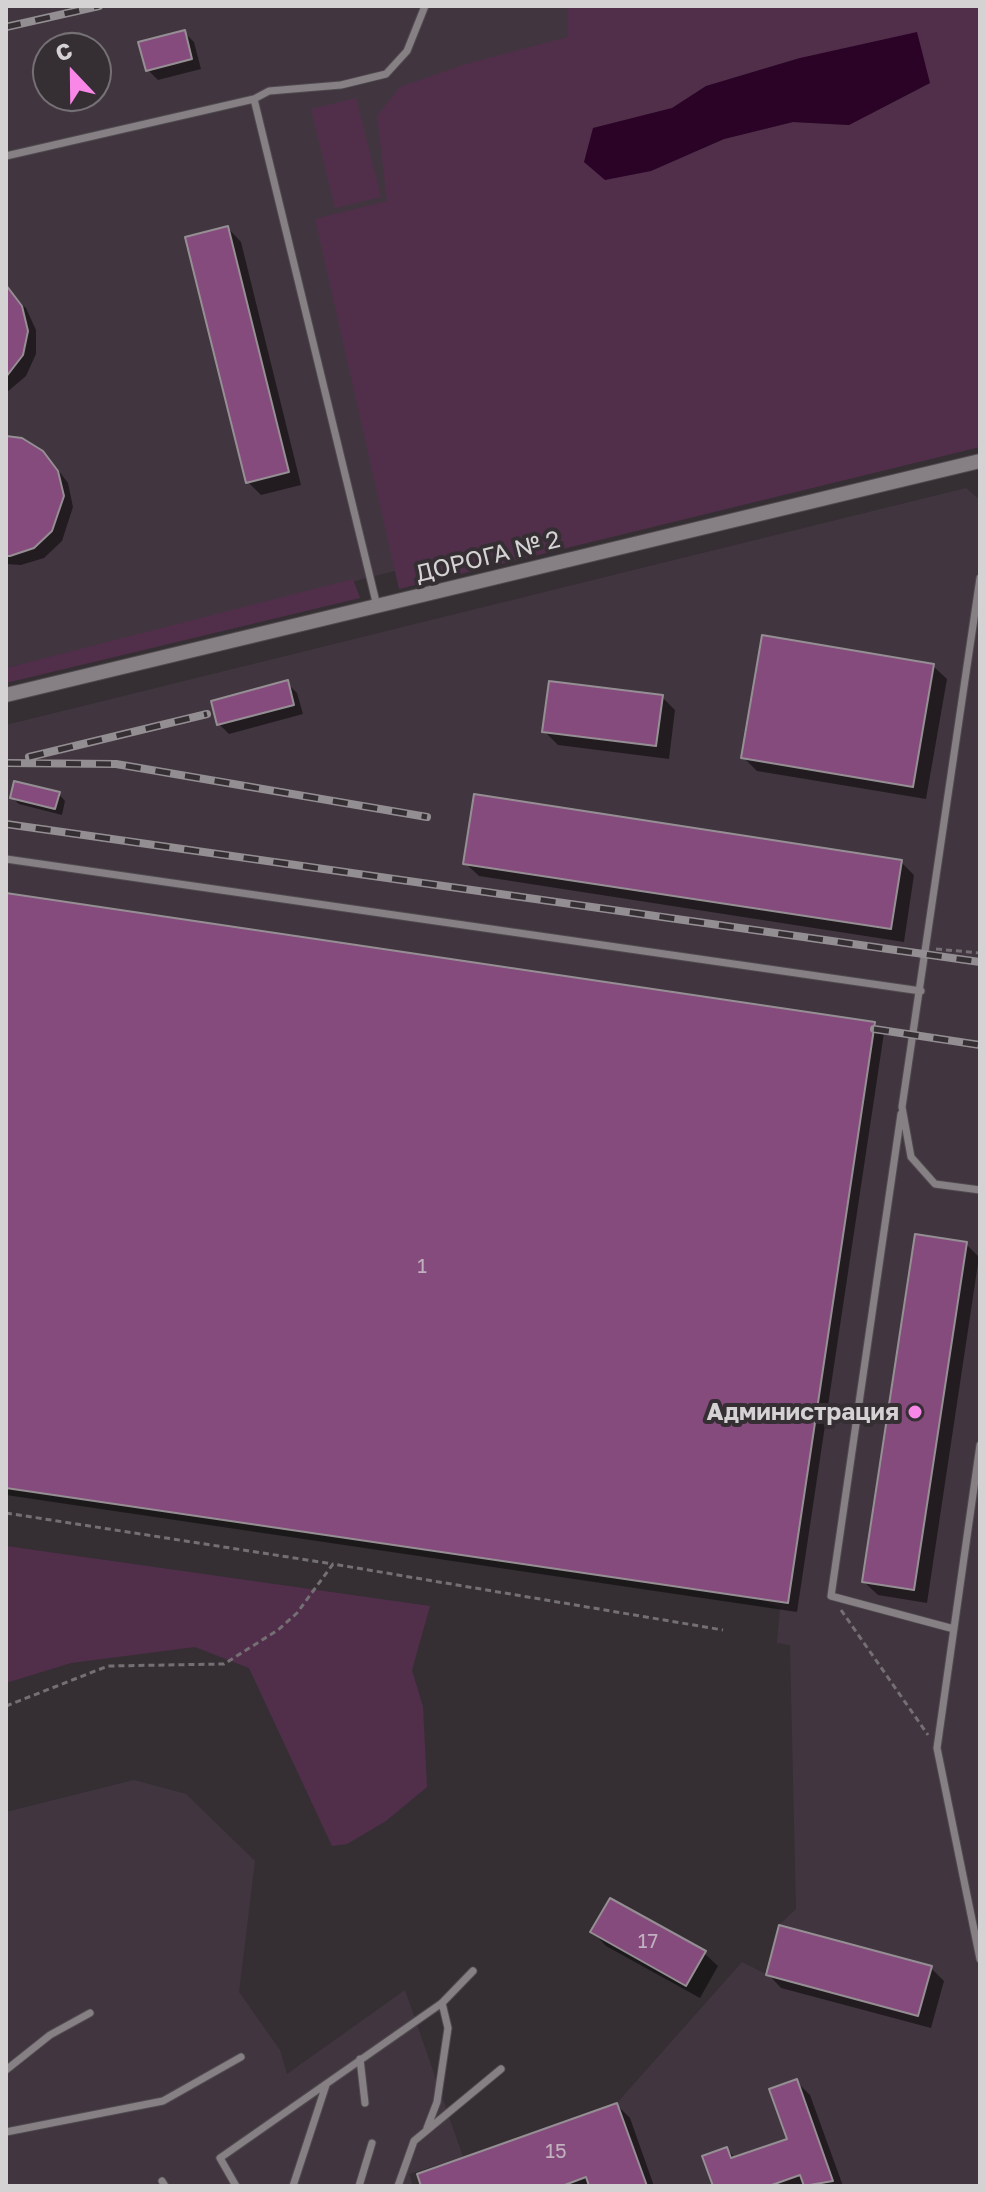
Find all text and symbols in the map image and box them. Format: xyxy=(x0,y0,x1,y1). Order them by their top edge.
north arrow xyxy=(32,32,112,112)
text: С xyxy=(51,36,76,67)
street label: ДОРОГА № 2 xyxy=(413,525,563,589)
house number: 1 xyxy=(417,1255,427,1279)
place label: Администрация xyxy=(706,1398,899,1426)
marker: Администрация xyxy=(906,1403,924,1421)
house number: 17 xyxy=(638,1930,658,1954)
house number: 15 xyxy=(545,2140,567,2164)

